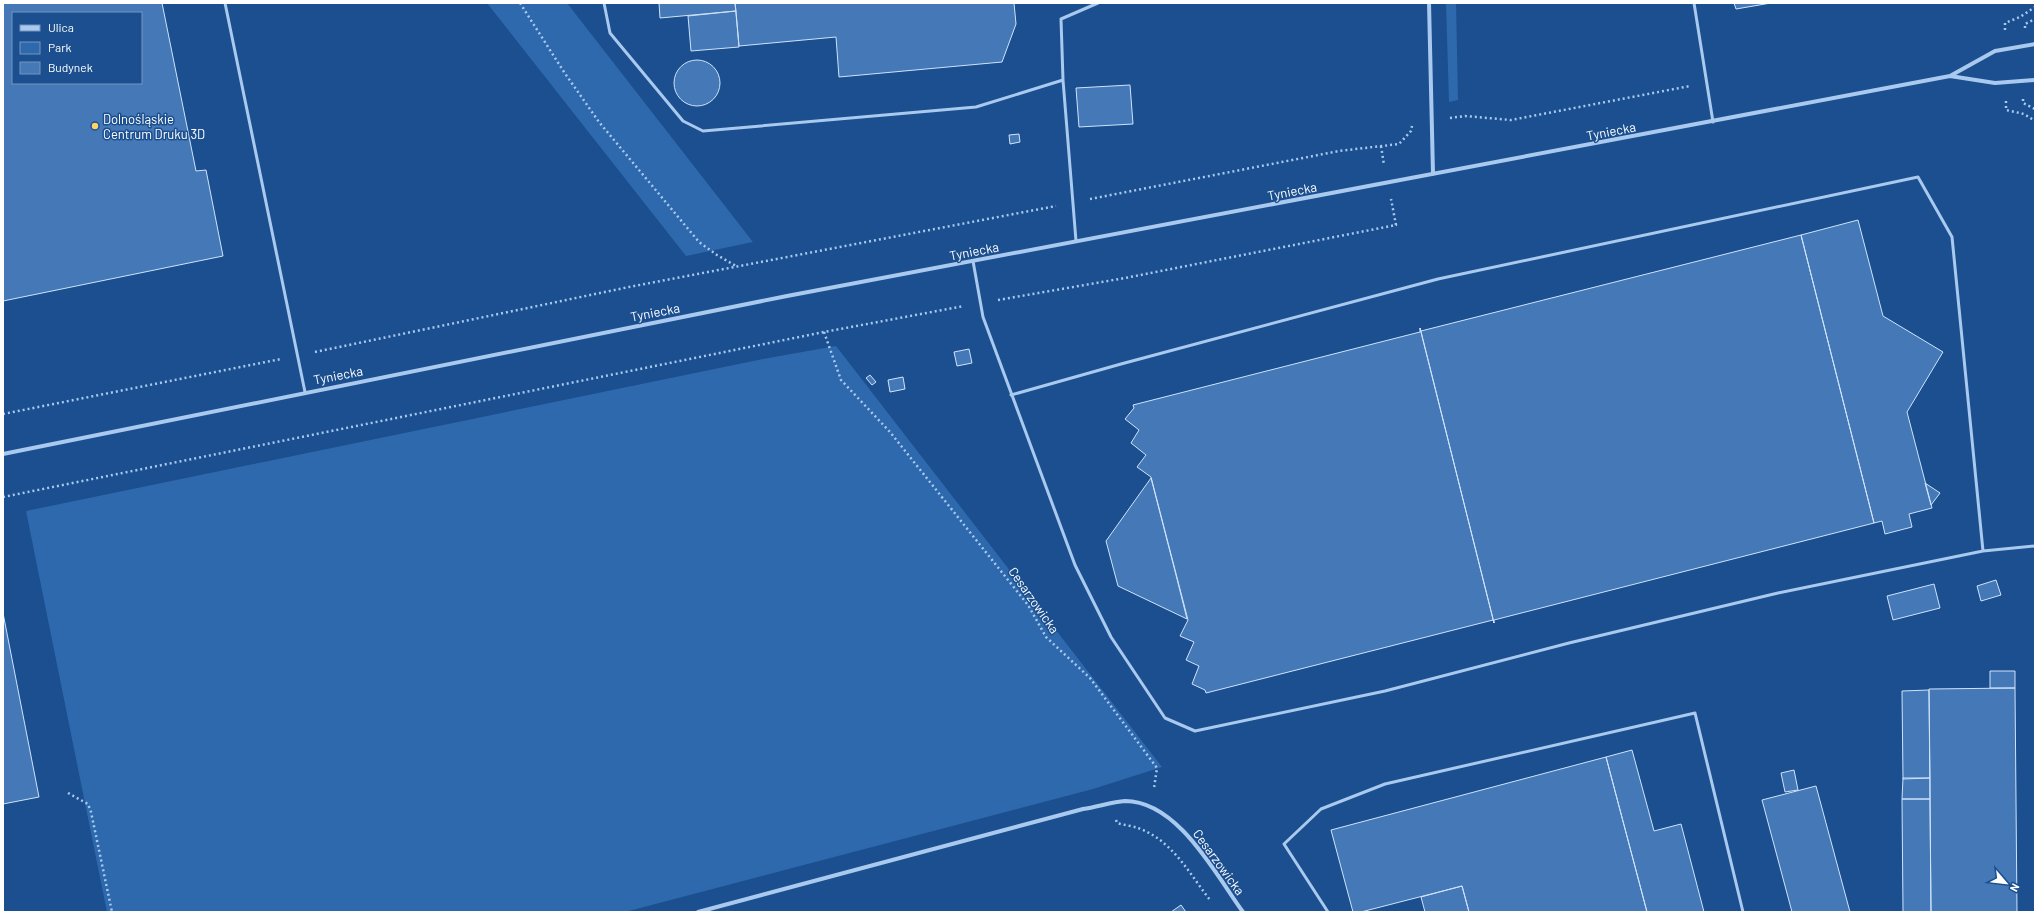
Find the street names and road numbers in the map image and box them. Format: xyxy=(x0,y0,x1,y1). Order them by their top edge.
street label: Tyniecka xyxy=(1585,118,1637,144)
street label: Tyniecka xyxy=(1266,178,1318,204)
street label: Tyniecka xyxy=(948,238,1000,264)
street label: Tyniecka xyxy=(629,299,681,325)
street label: Tyniecka xyxy=(312,362,364,388)
street label: Cesarzowicka xyxy=(1005,564,1063,636)
street label: Cesarzowicka xyxy=(1190,826,1248,898)

